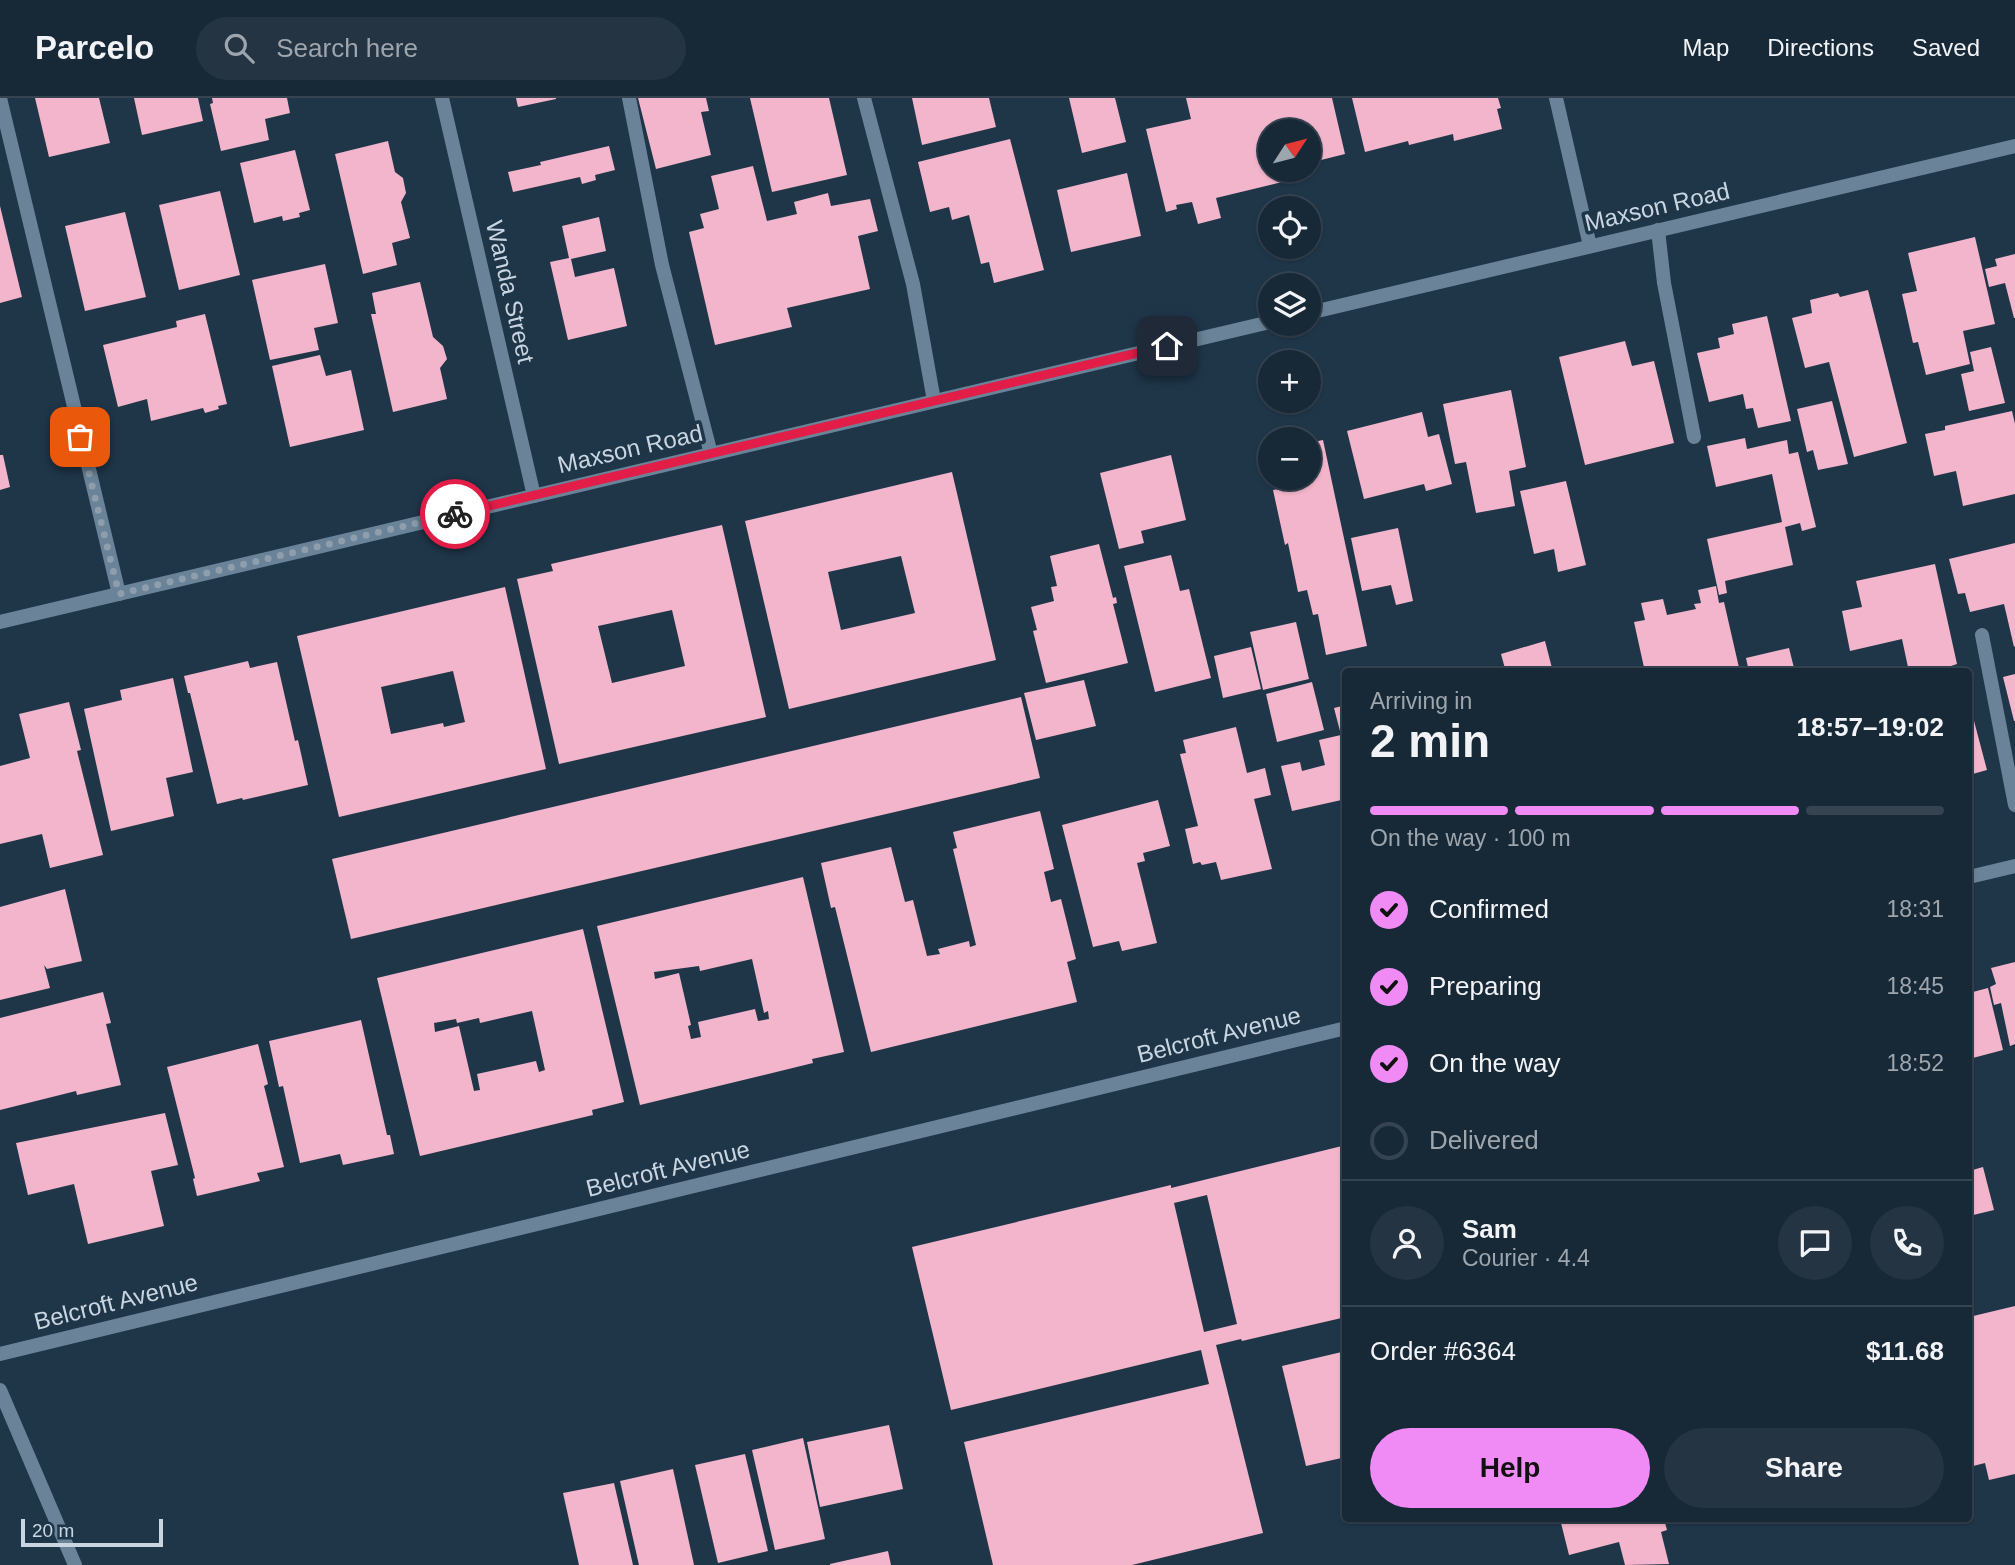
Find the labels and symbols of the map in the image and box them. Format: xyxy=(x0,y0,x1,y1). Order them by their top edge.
north arrow xyxy=(1258,119,1321,182)
street label: Maxson Road xyxy=(1582,177,1732,236)
street label: Wanda Street xyxy=(481,218,540,366)
pin xyxy=(1137,316,1197,376)
pin xyxy=(50,407,110,467)
street label: Maxson Road xyxy=(555,419,705,478)
courier xyxy=(420,479,490,549)
street label: Belcroft Avenue xyxy=(1134,1001,1303,1068)
street label: Belcroft Avenue xyxy=(583,1135,752,1202)
street label: Belcroft Avenue xyxy=(31,1268,200,1335)
scale bar xyxy=(21,1516,163,1548)

